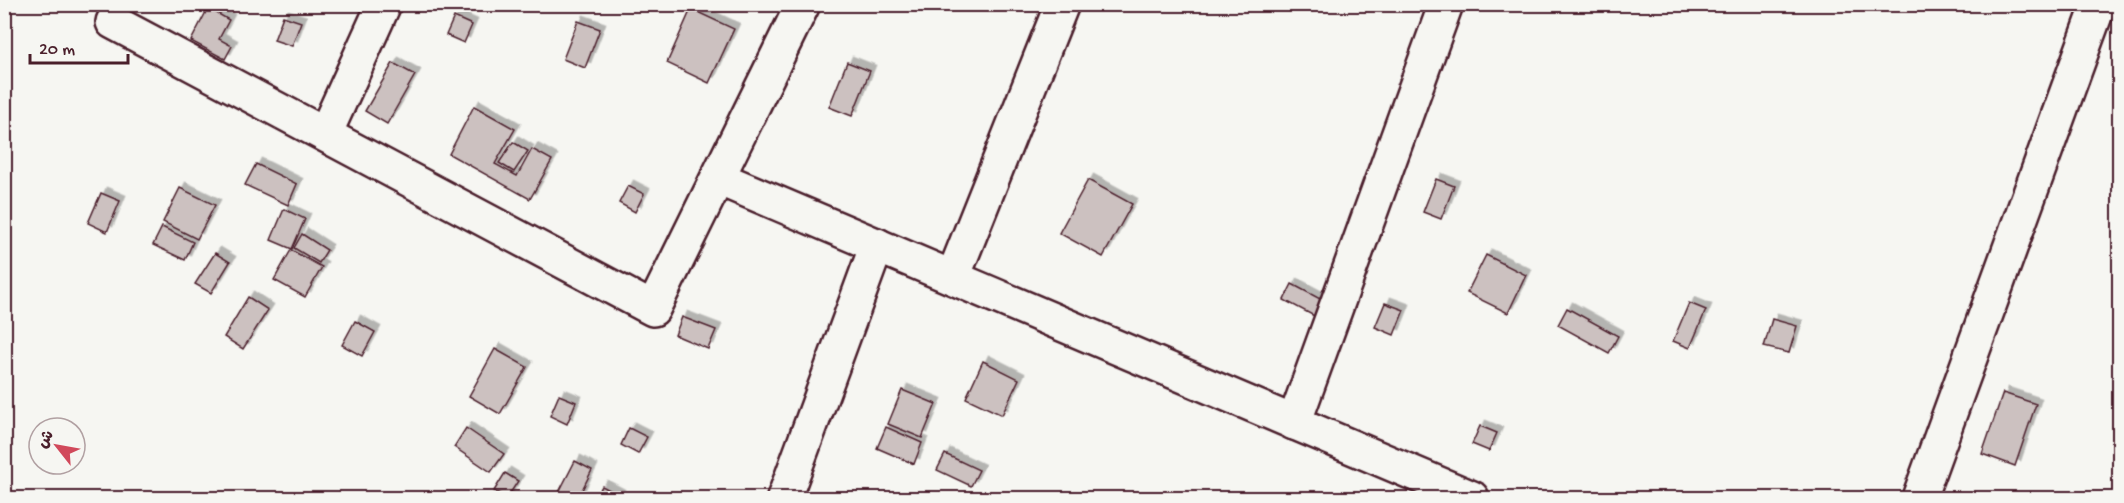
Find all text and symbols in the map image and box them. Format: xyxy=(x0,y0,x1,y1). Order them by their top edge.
scale bar xyxy=(30,27,128,65)
text: 20 m xyxy=(39,40,75,61)
north arrow xyxy=(27,416,87,476)
text: ش xyxy=(34,428,60,453)

